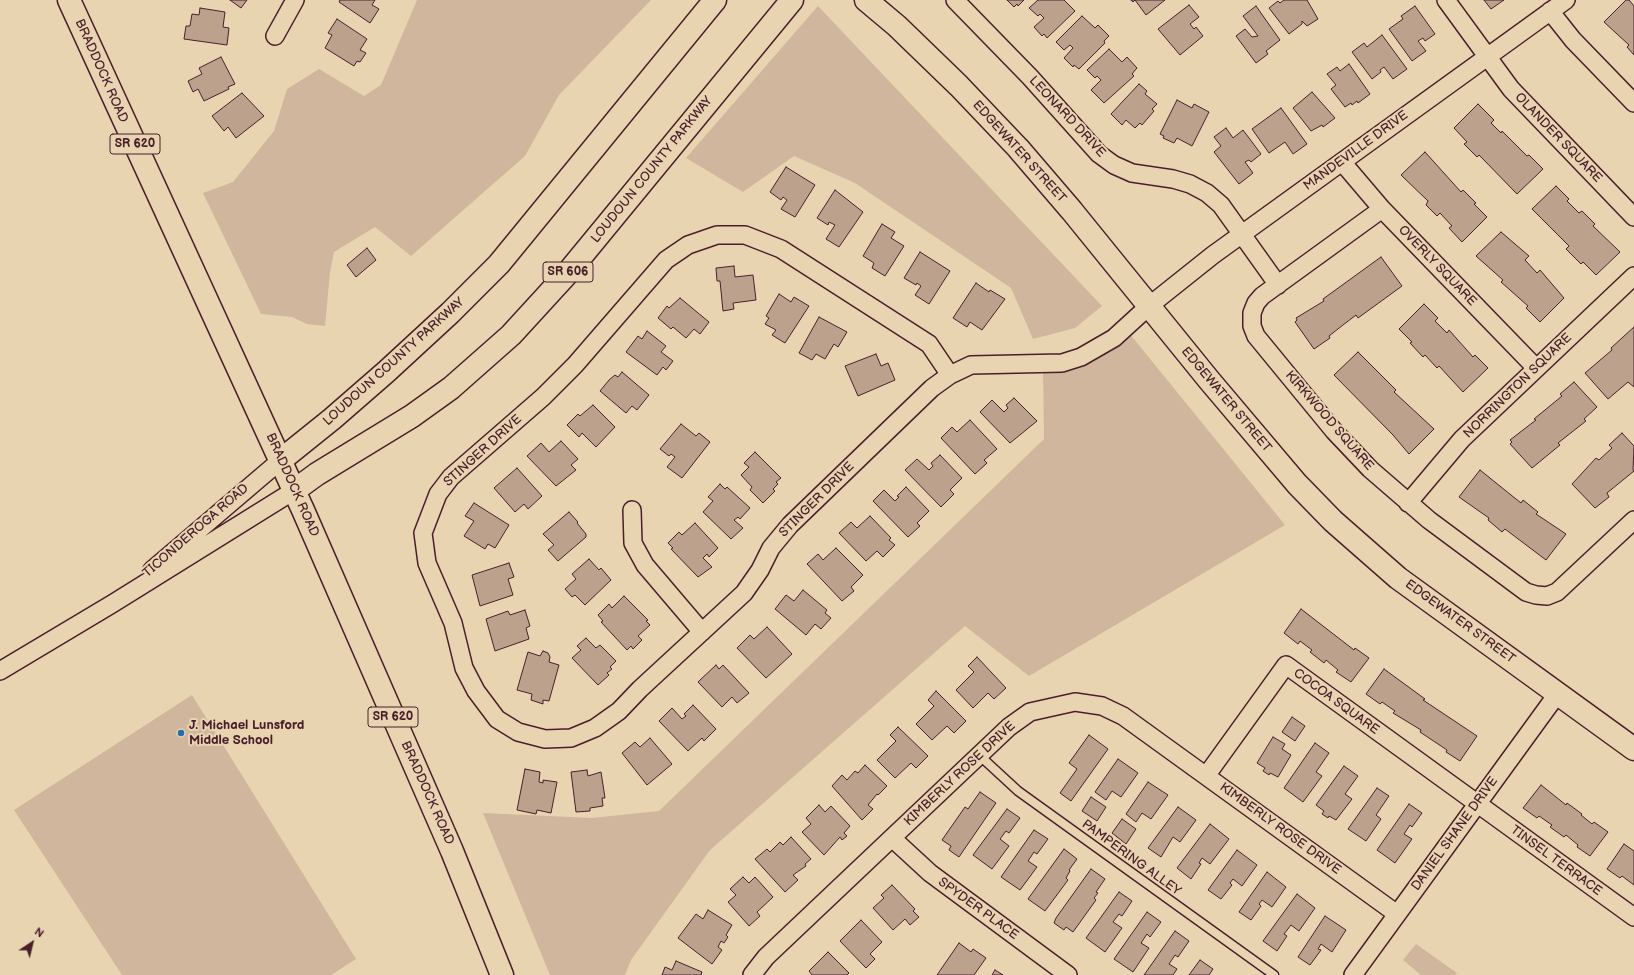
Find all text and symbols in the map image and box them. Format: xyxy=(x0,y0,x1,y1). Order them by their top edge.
street label: BRADDOCK ROAD xyxy=(71,17,131,125)
street label: LEONARD DRIVE xyxy=(1025,73,1109,161)
street label: OLANDER SQUARE xyxy=(1511,90,1605,186)
street label: LOUDOUN COUNTY PARKWAY xyxy=(588,94,716,246)
street label: EDGEWATER STREET xyxy=(969,98,1069,206)
street label: MANDEVILLE DRIVE xyxy=(1301,108,1411,194)
road number: SR 620 xyxy=(110,134,160,154)
street label: OVERLY SQUARE xyxy=(1395,223,1479,309)
road number: SR 606 xyxy=(543,262,593,282)
street label: LOUDOUN COUNTY PARKWAY xyxy=(320,295,468,429)
street label: NORRINGTON SQUARE xyxy=(1461,330,1575,442)
street label: EDGEWATER STREET xyxy=(1177,344,1275,456)
street label: KIRKWOOD SQUARE xyxy=(1281,368,1377,474)
street label: STINGER DRIVE xyxy=(441,412,525,490)
street label: BRADDOCK ROAD xyxy=(262,431,322,539)
street label: STINGER DRIVE xyxy=(776,459,858,541)
street label: TICONDEROGA ROAD xyxy=(140,481,252,581)
street label: EDGEWATER STREET xyxy=(1402,577,1518,667)
street label: COCOA SQUARE xyxy=(1290,666,1382,738)
road number: SR 620 xyxy=(368,707,418,727)
place label: J. Michael Lunsford Middle School xyxy=(189,718,304,749)
street label: KIMBERLY ROSE DRIVE xyxy=(901,718,1019,830)
marker: J. Michael Lunsford Middle School xyxy=(176,728,186,738)
street label: BRADDOCK ROAD xyxy=(397,739,457,847)
street label: DANIEL SHANE DRIVE xyxy=(1408,774,1502,894)
street label: KIMBERLY ROSE DRIVE xyxy=(1216,780,1344,878)
street label: PAMPERING ALLEY xyxy=(1078,817,1184,899)
street label: TINSEL TERRACE xyxy=(1507,823,1605,899)
street label: SPYDER PLACE xyxy=(935,875,1021,943)
north arrow xyxy=(12,923,52,963)
text: N xyxy=(32,925,46,940)

